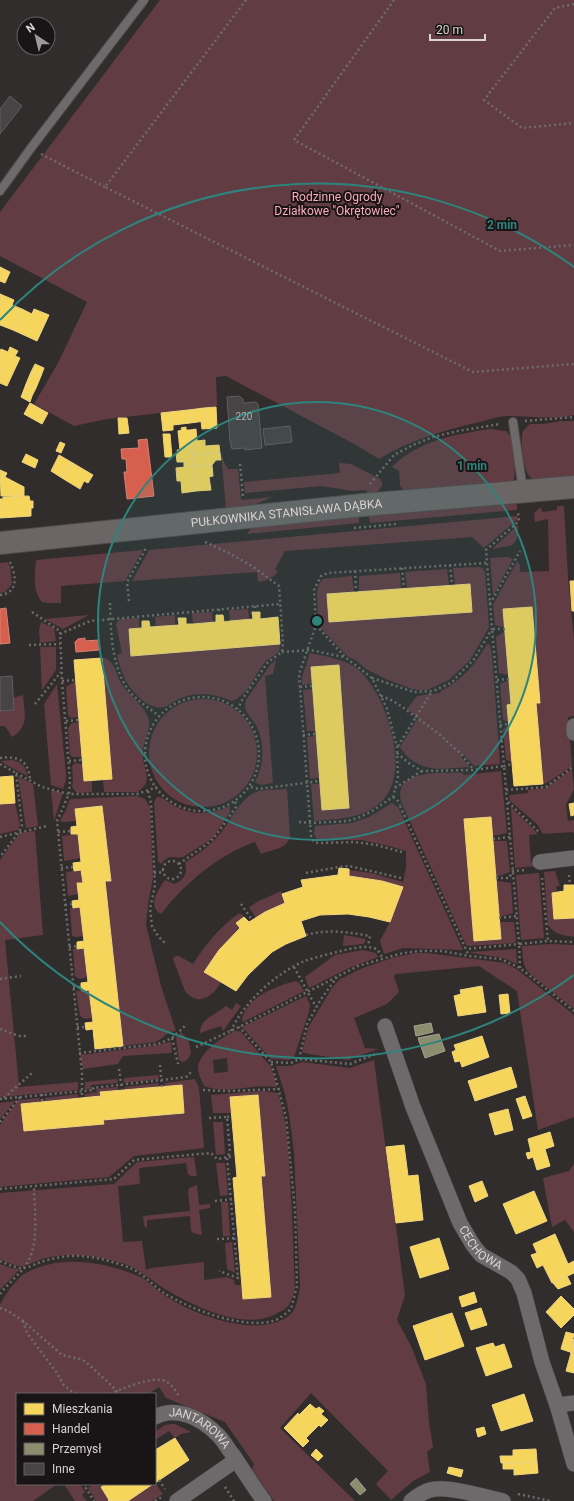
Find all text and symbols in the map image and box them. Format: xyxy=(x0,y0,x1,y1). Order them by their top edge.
north arrow xyxy=(16,16,56,56)
scale bar xyxy=(430,16,485,42)
text: N xyxy=(24,21,38,36)
text: 20 m xyxy=(436,23,463,37)
park label: Rodzinne Ogrody Działkowe "Okrętowiec" xyxy=(274,190,400,218)
text: 2 min xyxy=(487,218,517,232)
house number: 220 xyxy=(236,411,253,422)
text: 1 min xyxy=(457,459,487,473)
street label: PUŁKOWNIKA STANISŁAWA DĄBKA xyxy=(190,496,383,530)
centre of rings xyxy=(310,614,324,628)
street label: CECHOWA xyxy=(456,1223,505,1273)
legend xyxy=(16,1393,156,1485)
text: Mieszkania xyxy=(52,1402,113,1416)
street label: JANTAROWA xyxy=(169,1405,233,1451)
text: Handel xyxy=(52,1422,90,1436)
text: Przemysł xyxy=(52,1442,102,1456)
text: Inne xyxy=(52,1462,75,1476)

